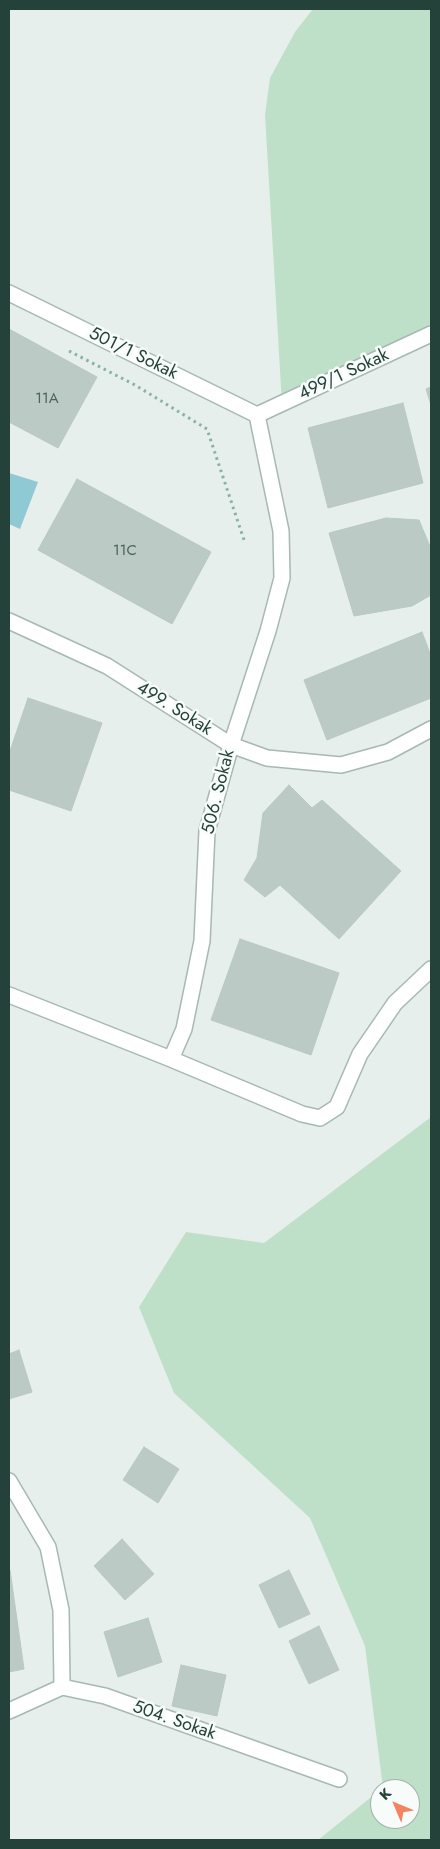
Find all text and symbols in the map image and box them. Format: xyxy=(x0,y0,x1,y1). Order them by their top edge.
street label: 501/1 Sokak xyxy=(85,323,181,385)
street label: 499/1 Sokak xyxy=(296,345,392,405)
house number: 11A xyxy=(35,390,59,408)
house number: 11C xyxy=(113,542,137,560)
street label: 499. Sokak xyxy=(132,677,216,741)
street label: 506. Sokak xyxy=(198,748,240,836)
street label: 504. Sokak xyxy=(130,1697,218,1745)
north arrow xyxy=(370,1779,420,1829)
text: K xyxy=(375,1784,396,1805)

